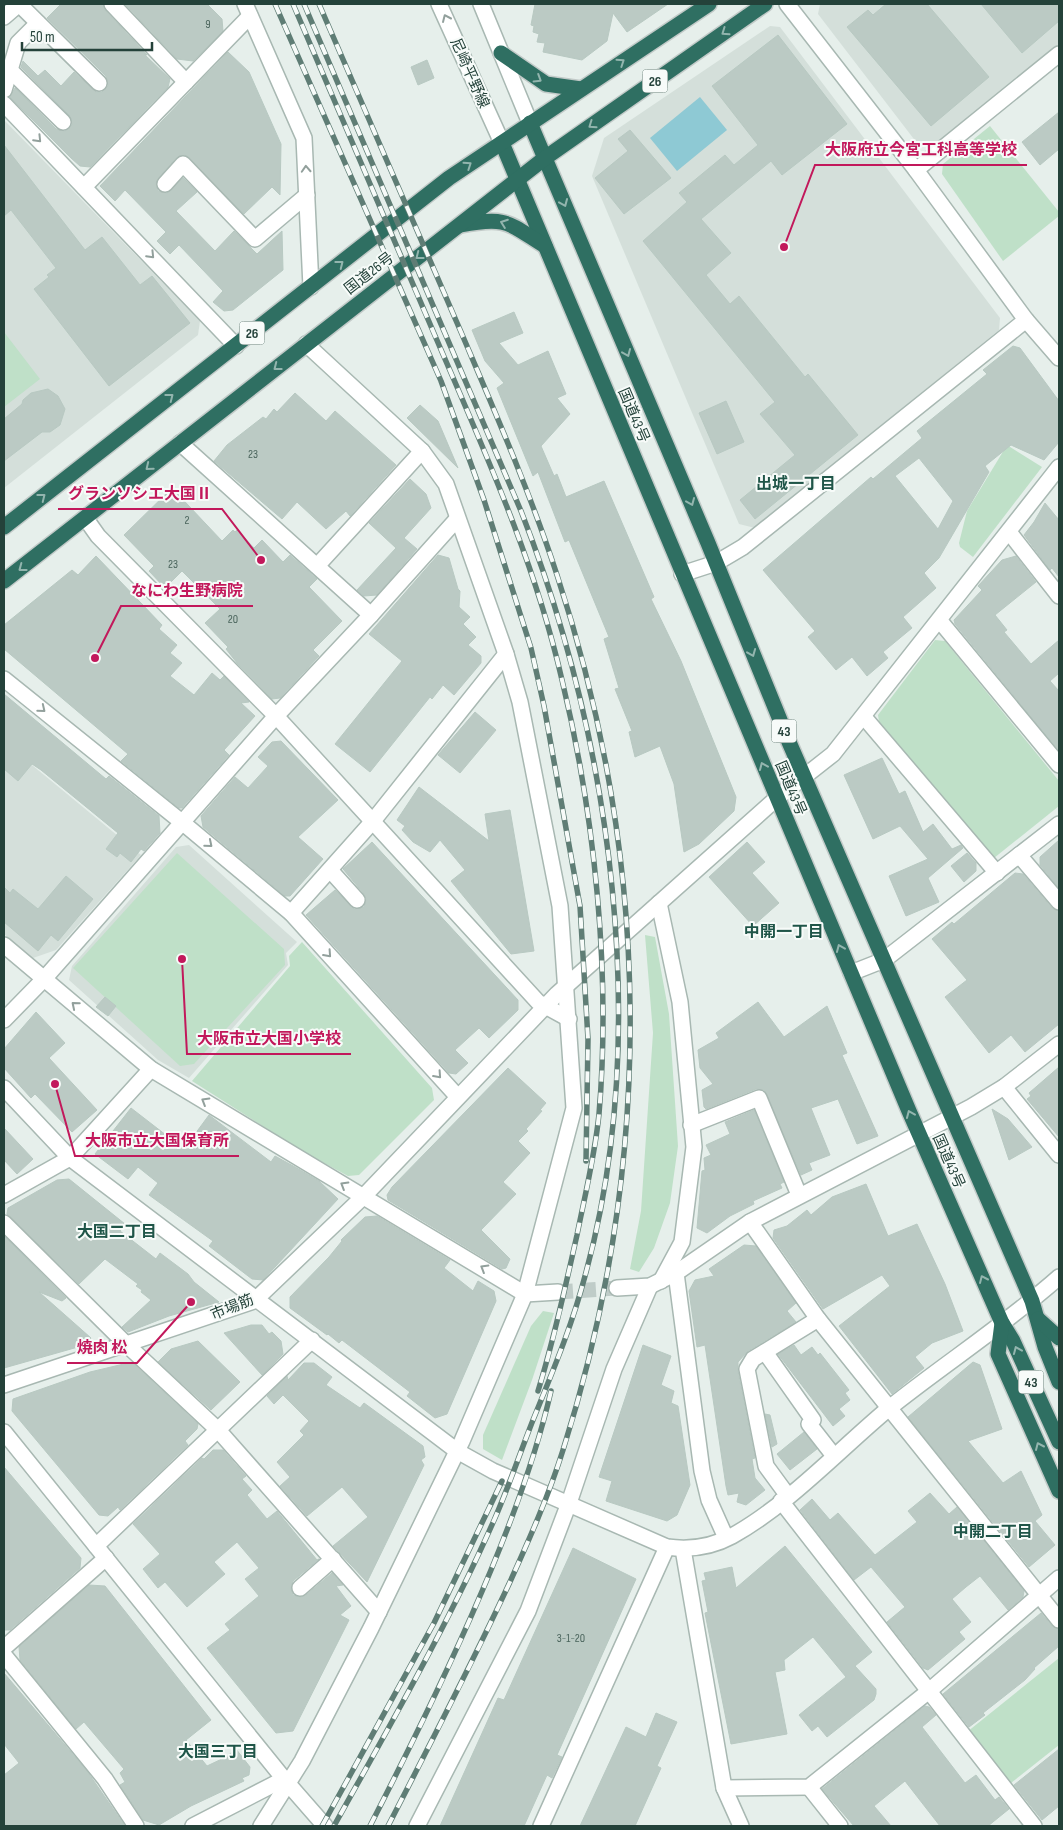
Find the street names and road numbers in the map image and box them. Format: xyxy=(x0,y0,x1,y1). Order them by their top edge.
street label: 尼崎平野線 xyxy=(446,35,493,111)
road number: 26 xyxy=(642,70,668,92)
street label: 国道26号 xyxy=(341,248,398,299)
road number: 26 xyxy=(240,322,264,344)
street label: 国道43号 xyxy=(614,385,654,445)
road number: 43 xyxy=(772,719,796,742)
street label: 国道43号 xyxy=(771,758,811,818)
street label: 国道43号 xyxy=(928,1131,969,1191)
street label: 市場筋 xyxy=(208,1290,257,1325)
road number: 43 xyxy=(1018,1370,1044,1394)

